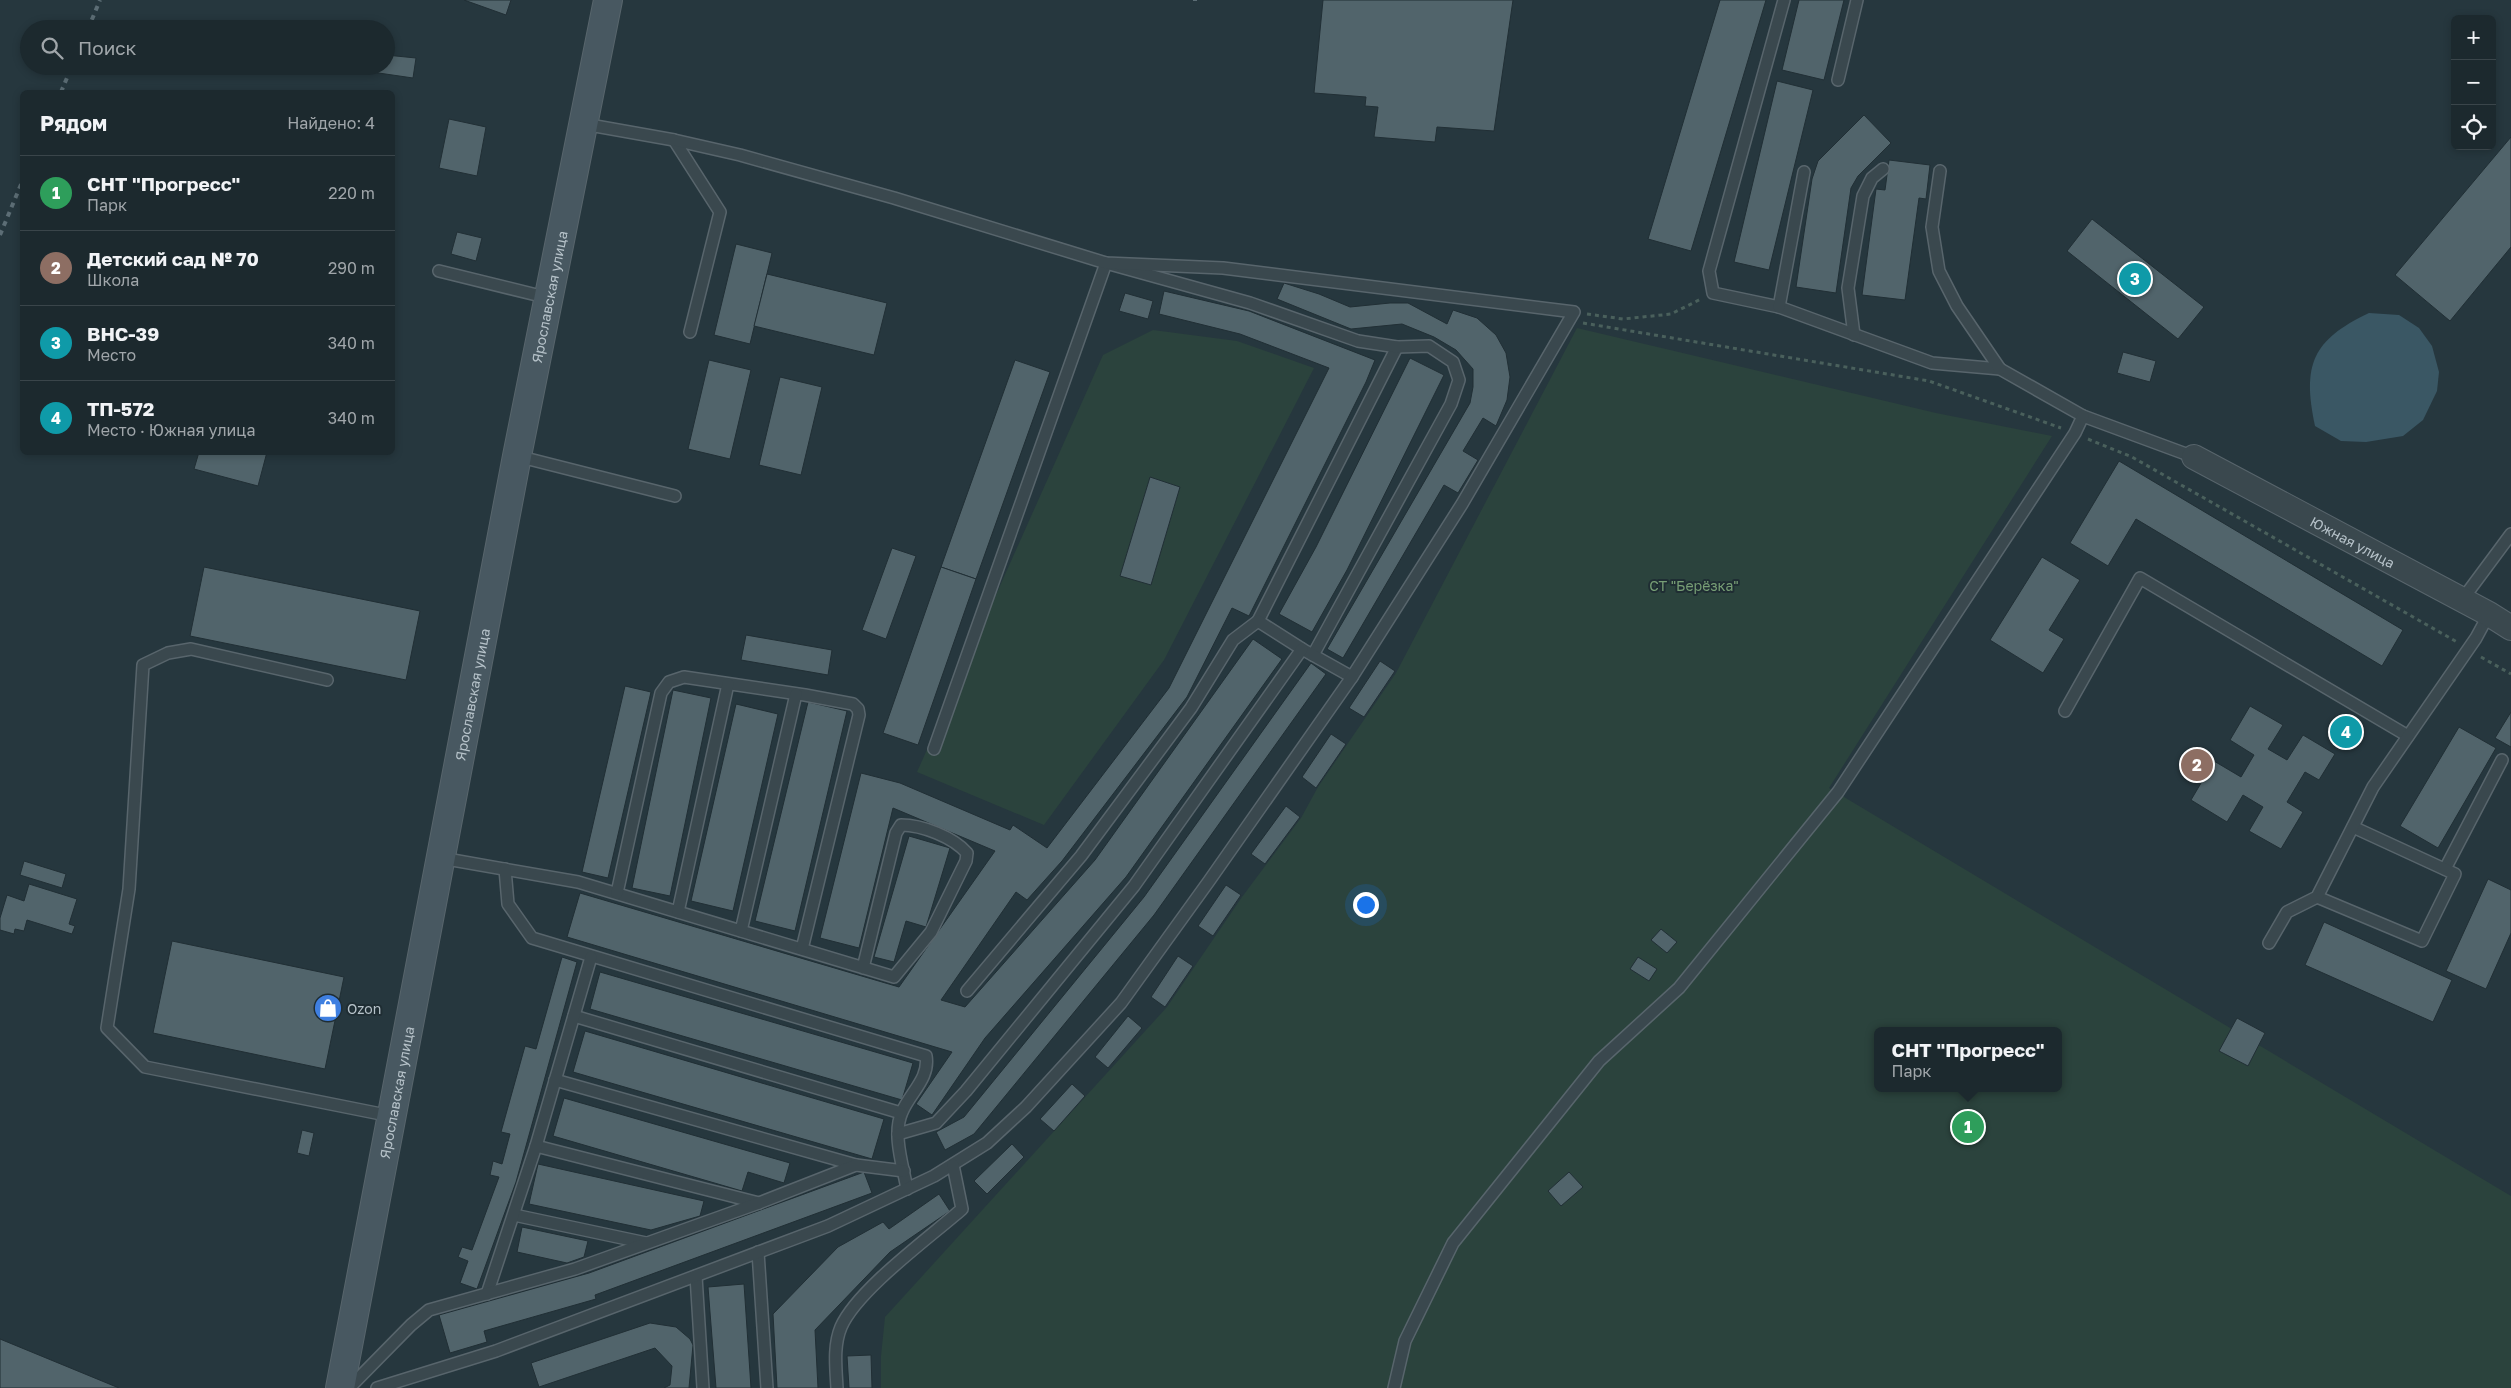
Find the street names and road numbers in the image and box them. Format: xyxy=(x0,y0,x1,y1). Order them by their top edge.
street label: Ярославская улица xyxy=(527,229,570,364)
street label: Южная улица xyxy=(2308,512,2398,571)
street label: Ярославская улица xyxy=(451,627,493,762)
street label: Ярославская улица xyxy=(375,1025,417,1160)

